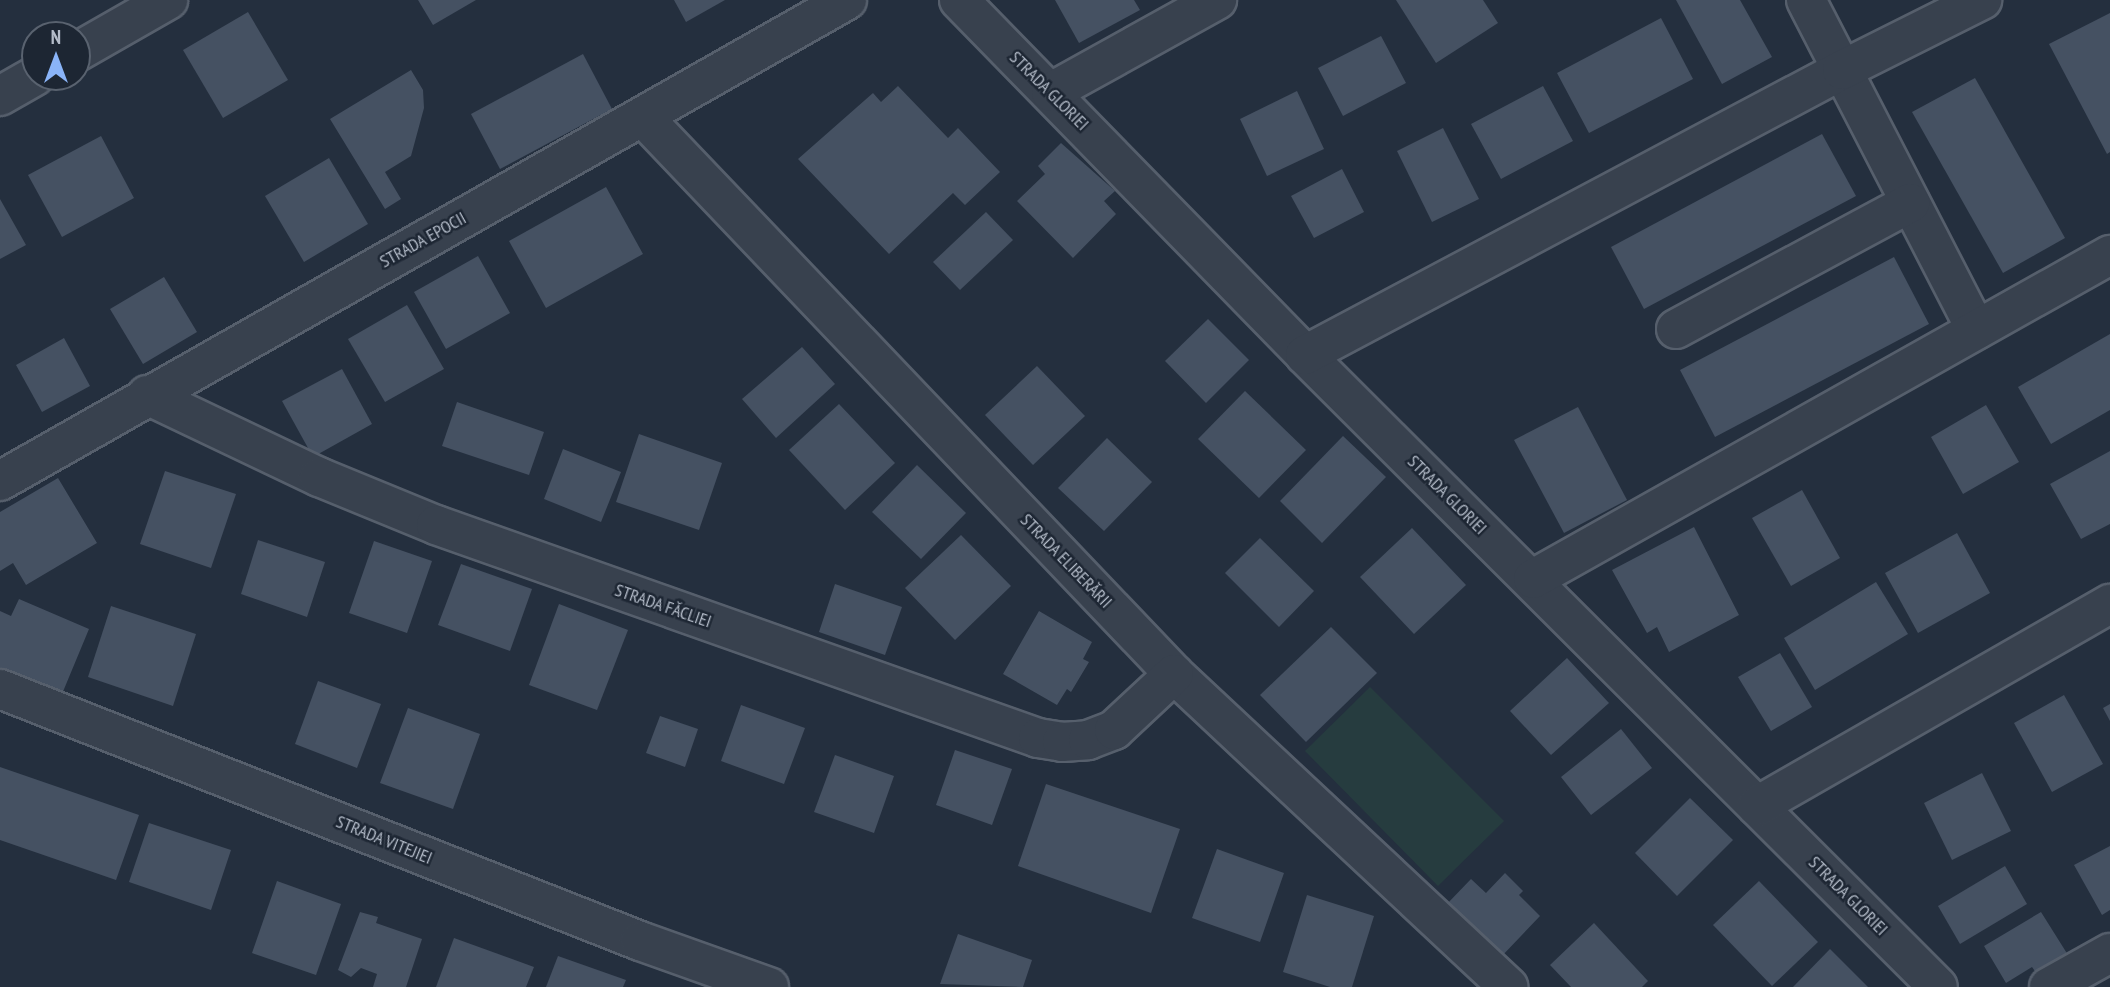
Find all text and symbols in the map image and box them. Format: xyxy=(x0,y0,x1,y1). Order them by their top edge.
north arrow xyxy=(21,21,91,91)
text: N xyxy=(51,25,61,49)
street label: STRADA GLORIEI xyxy=(1005,47,1093,135)
street label: STRADA EPOCII xyxy=(376,207,470,273)
street label: STRADA GLORIEI xyxy=(1403,451,1491,539)
street label: STRADA ELIBERĂRII xyxy=(1015,509,1117,613)
street label: STRADA FĂCLIEI xyxy=(612,579,714,633)
street label: STRADA VITEJIEI xyxy=(332,811,436,869)
street label: STRADA GLORIEI xyxy=(1804,852,1892,940)

